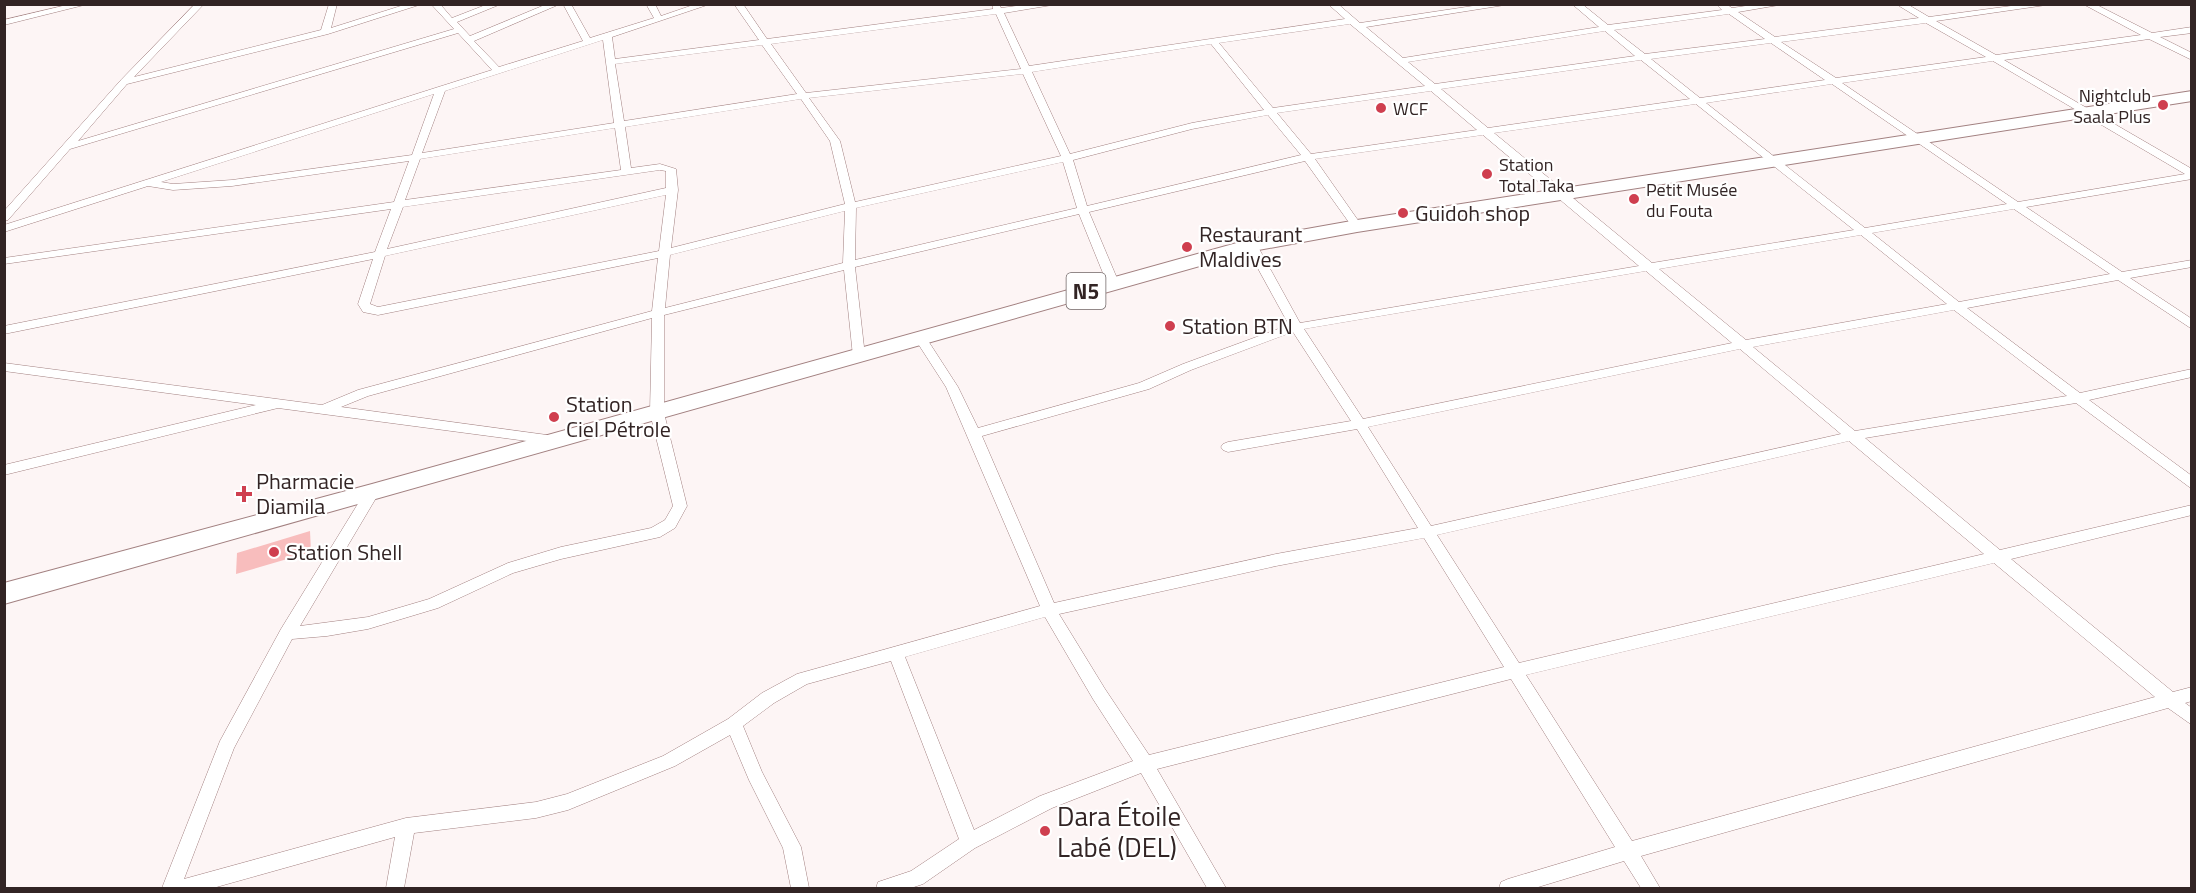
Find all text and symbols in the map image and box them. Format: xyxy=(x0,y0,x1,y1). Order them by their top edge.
place label: Nightclub Saala Plus xyxy=(2073,82,2151,130)
place label: WCF xyxy=(1393,95,1428,122)
marker: Nightclub Saala Plus xyxy=(2156,98,2170,112)
marker: WCF xyxy=(1374,101,1388,115)
place label: Station Total Taka xyxy=(1499,151,1574,199)
marker: Station Total Taka xyxy=(1480,167,1494,181)
place label: Petit Musée du Fouta xyxy=(1646,176,1737,224)
marker: Petit Musée du Fouta xyxy=(1627,192,1641,206)
place label: Guidoh shop xyxy=(1415,196,1530,230)
marker: Guidoh shop xyxy=(1396,206,1410,220)
place label: Restaurant Maldives xyxy=(1199,217,1303,276)
marker: Restaurant Maldives xyxy=(1180,240,1194,254)
road number: N5 xyxy=(1066,273,1106,309)
place label: Station BTN xyxy=(1182,309,1293,343)
marker: Station BTN xyxy=(1163,319,1177,333)
place label: Station Ciel Pétrole xyxy=(566,387,671,446)
marker: Station Ciel Pétrole xyxy=(547,410,561,424)
place label: Pharmacie Diamila xyxy=(256,464,354,523)
marker: Pharmacie Diamila xyxy=(237,487,251,501)
place label: Station Shell xyxy=(286,535,402,569)
marker: Station Shell xyxy=(267,545,281,559)
place label: Dara Étoile Labé (DEL) xyxy=(1057,795,1181,867)
marker: Dara Étoile Labé (DEL) xyxy=(1038,824,1052,838)

